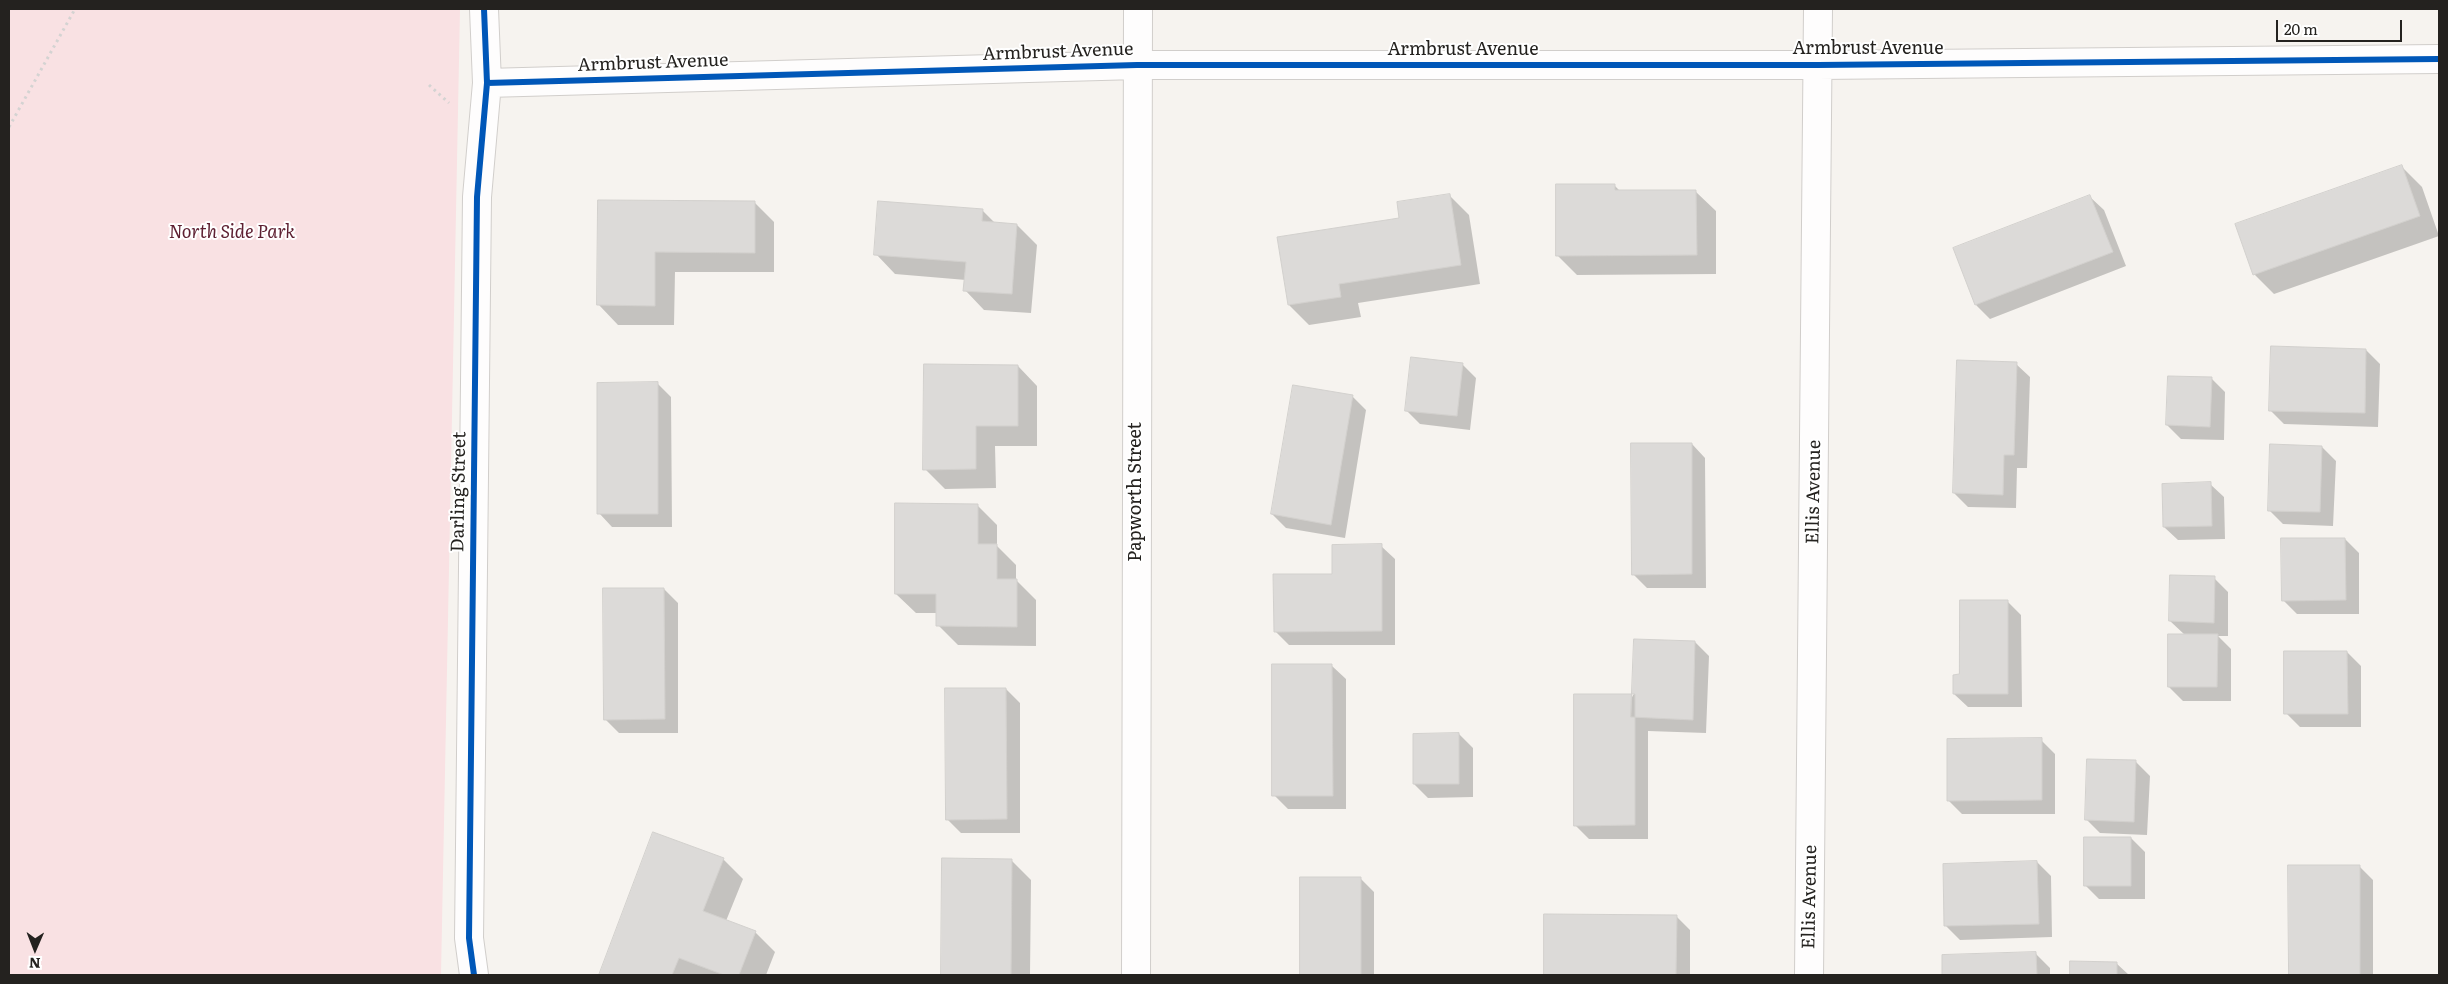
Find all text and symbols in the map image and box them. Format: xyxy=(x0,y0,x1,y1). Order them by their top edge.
scale bar xyxy=(2278,10,2404,42)
text: 20 m xyxy=(2284,17,2318,40)
street label: Armbrust Avenue xyxy=(1792,38,1944,60)
street label: Armbrust Avenue xyxy=(982,39,1134,65)
street label: Armbrust Avenue xyxy=(1387,39,1539,61)
street label: Armbrust Avenue xyxy=(577,50,729,76)
park label: North Side Park xyxy=(169,222,295,244)
street label: Papworth Street xyxy=(1125,422,1147,562)
street label: Darling Street xyxy=(447,432,471,552)
street label: Ellis Avenue xyxy=(1802,440,1826,544)
street label: Ellis Avenue xyxy=(1798,845,1822,949)
north arrow xyxy=(10,924,60,974)
text: N xyxy=(29,954,41,974)

